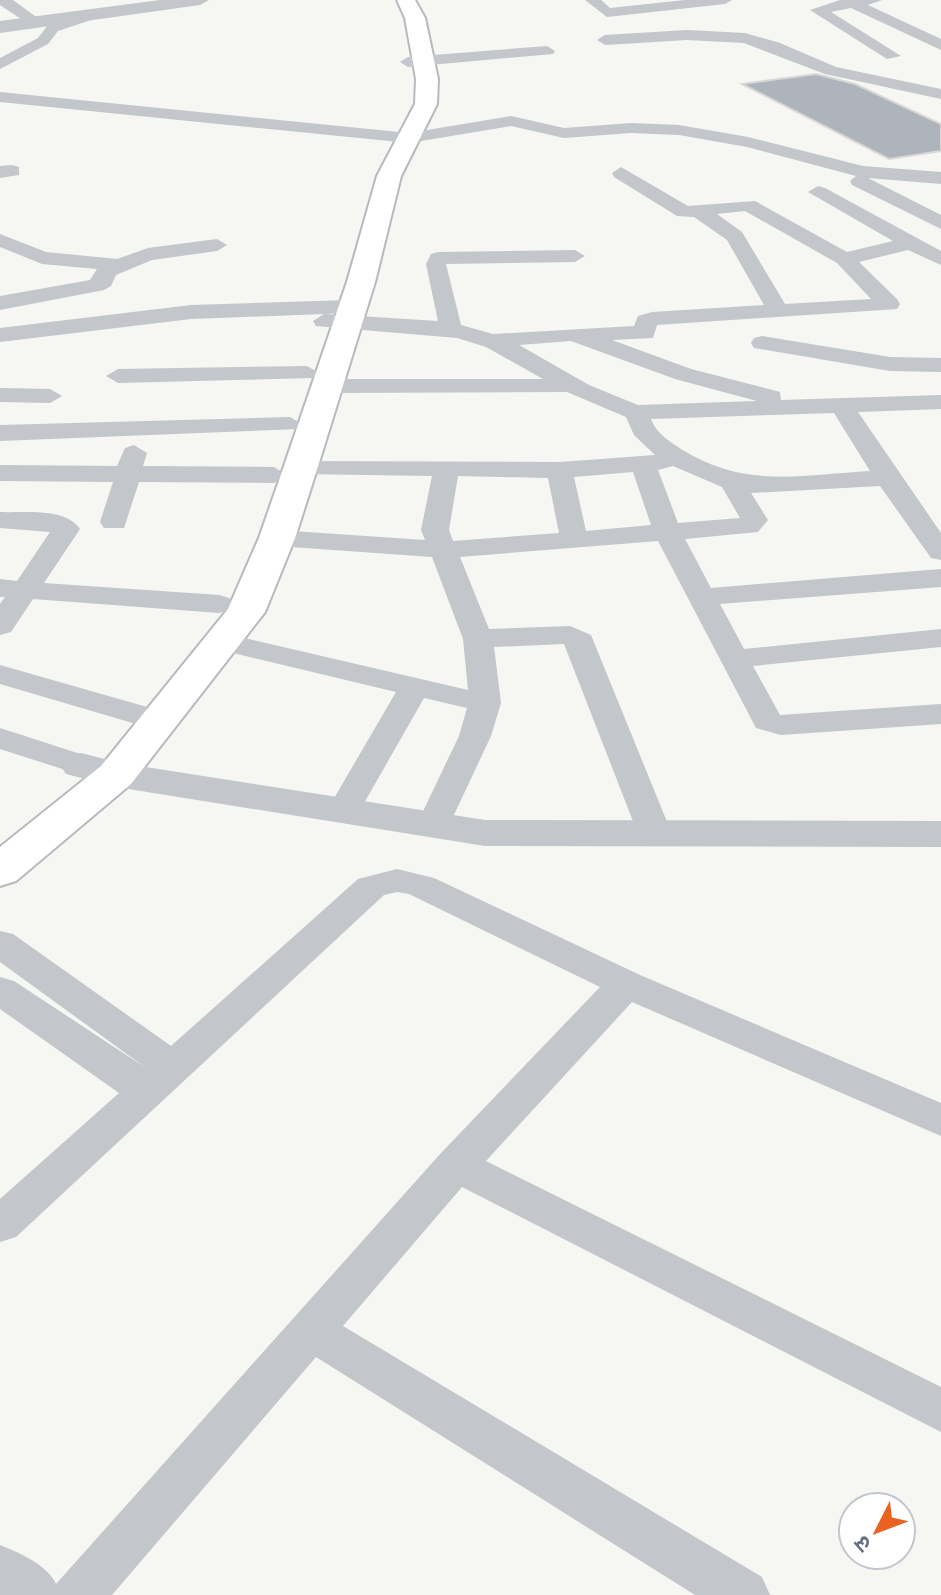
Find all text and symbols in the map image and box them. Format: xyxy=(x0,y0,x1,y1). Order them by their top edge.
north arrow xyxy=(837,1491,917,1571)
text: उ xyxy=(849,1528,878,1557)

